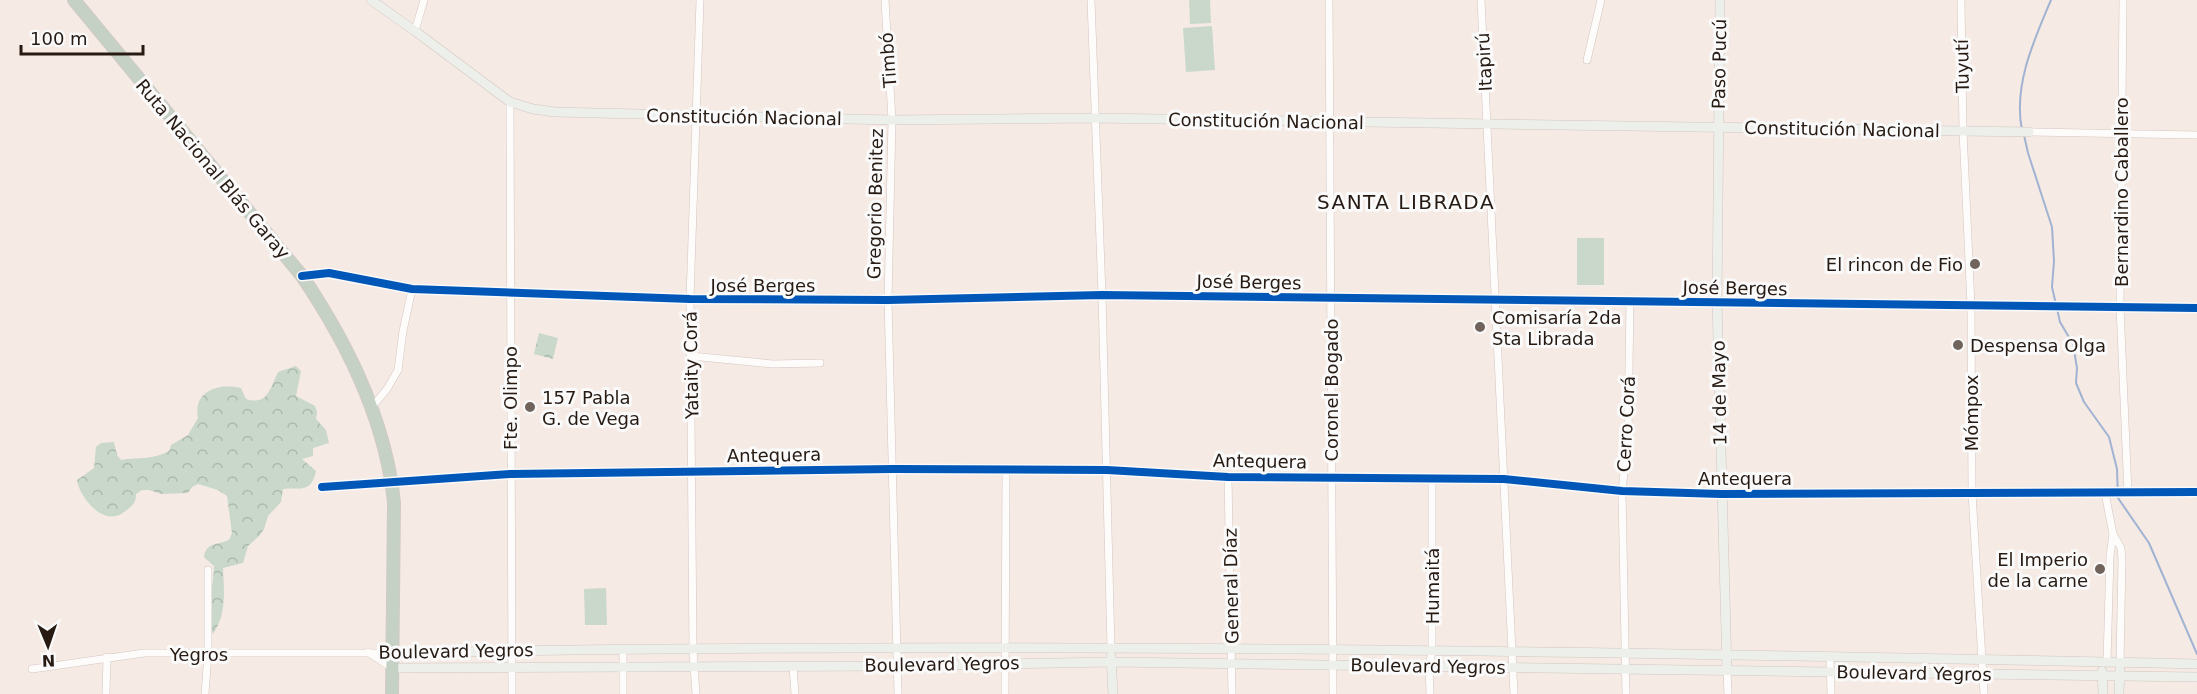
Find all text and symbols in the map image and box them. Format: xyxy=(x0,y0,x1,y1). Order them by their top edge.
scale bar xyxy=(21,18,142,56)
street label: Paso Pucú xyxy=(1708,19,1730,109)
text: 100 m xyxy=(30,28,88,49)
street label: Timbó xyxy=(876,32,900,89)
street label: Itapirú xyxy=(1472,32,1496,92)
street label: Tuyutí xyxy=(1951,38,1973,94)
street label: Ruta Nacional Blás Garay xyxy=(132,75,295,263)
street label: Bernardino Caballero xyxy=(2111,97,2132,287)
street label: Constitución Nacional xyxy=(646,105,842,129)
street label: Constitución Nacional xyxy=(1168,109,1364,133)
street label: Constitución Nacional xyxy=(1744,117,1940,141)
street label: Gregorio Benitez xyxy=(863,128,887,280)
district label: SANTA LIBRADA xyxy=(1317,190,1495,214)
place label: El rincon de Fio xyxy=(1826,254,1963,275)
marker: El rincon de Fio xyxy=(1968,257,1982,271)
street label: José Berges xyxy=(1195,271,1302,293)
street label: José Berges xyxy=(710,275,815,296)
street label: José Berges xyxy=(1681,277,1788,299)
place label: Comisaría 2da Sta Librada xyxy=(1492,307,1622,349)
street label: Yataity Corá xyxy=(680,311,702,420)
street label: Coronel Bogado xyxy=(1321,318,1342,462)
marker: Comisaría 2da Sta Librada xyxy=(1473,320,1487,334)
place label: Despensa Olga xyxy=(1970,335,2106,356)
marker: Despensa Olga xyxy=(1951,338,1965,352)
street label: 14 de Mayo xyxy=(1708,340,1730,446)
street label: Fte. Olimpo xyxy=(500,346,521,450)
street label: Mómpox xyxy=(1961,374,1982,451)
street label: Cerro Corá xyxy=(1613,375,1639,473)
place label: 157 Pabla G. de Vega xyxy=(542,387,640,429)
marker: 157 Pabla G. de Vega xyxy=(523,400,537,414)
street label: Antequera xyxy=(727,444,821,466)
street label: Antequera xyxy=(1213,450,1307,472)
street label: Antequera xyxy=(1698,468,1792,489)
street label: General Díaz xyxy=(1219,528,1243,644)
street label: Humaitá xyxy=(1422,548,1443,624)
place label: El Imperio de la carne xyxy=(1988,549,2088,591)
marker: El Imperio de la carne xyxy=(2093,562,2107,576)
north arrow xyxy=(18,616,78,676)
street label: Boulevard Yegros xyxy=(378,639,534,663)
street label: Yegros xyxy=(169,644,228,665)
text: N xyxy=(41,651,56,670)
street label: Boulevard Yegros xyxy=(864,652,1020,676)
street label: Boulevard Yegros xyxy=(1350,654,1506,678)
street label: Boulevard Yegros xyxy=(1836,661,1992,685)

